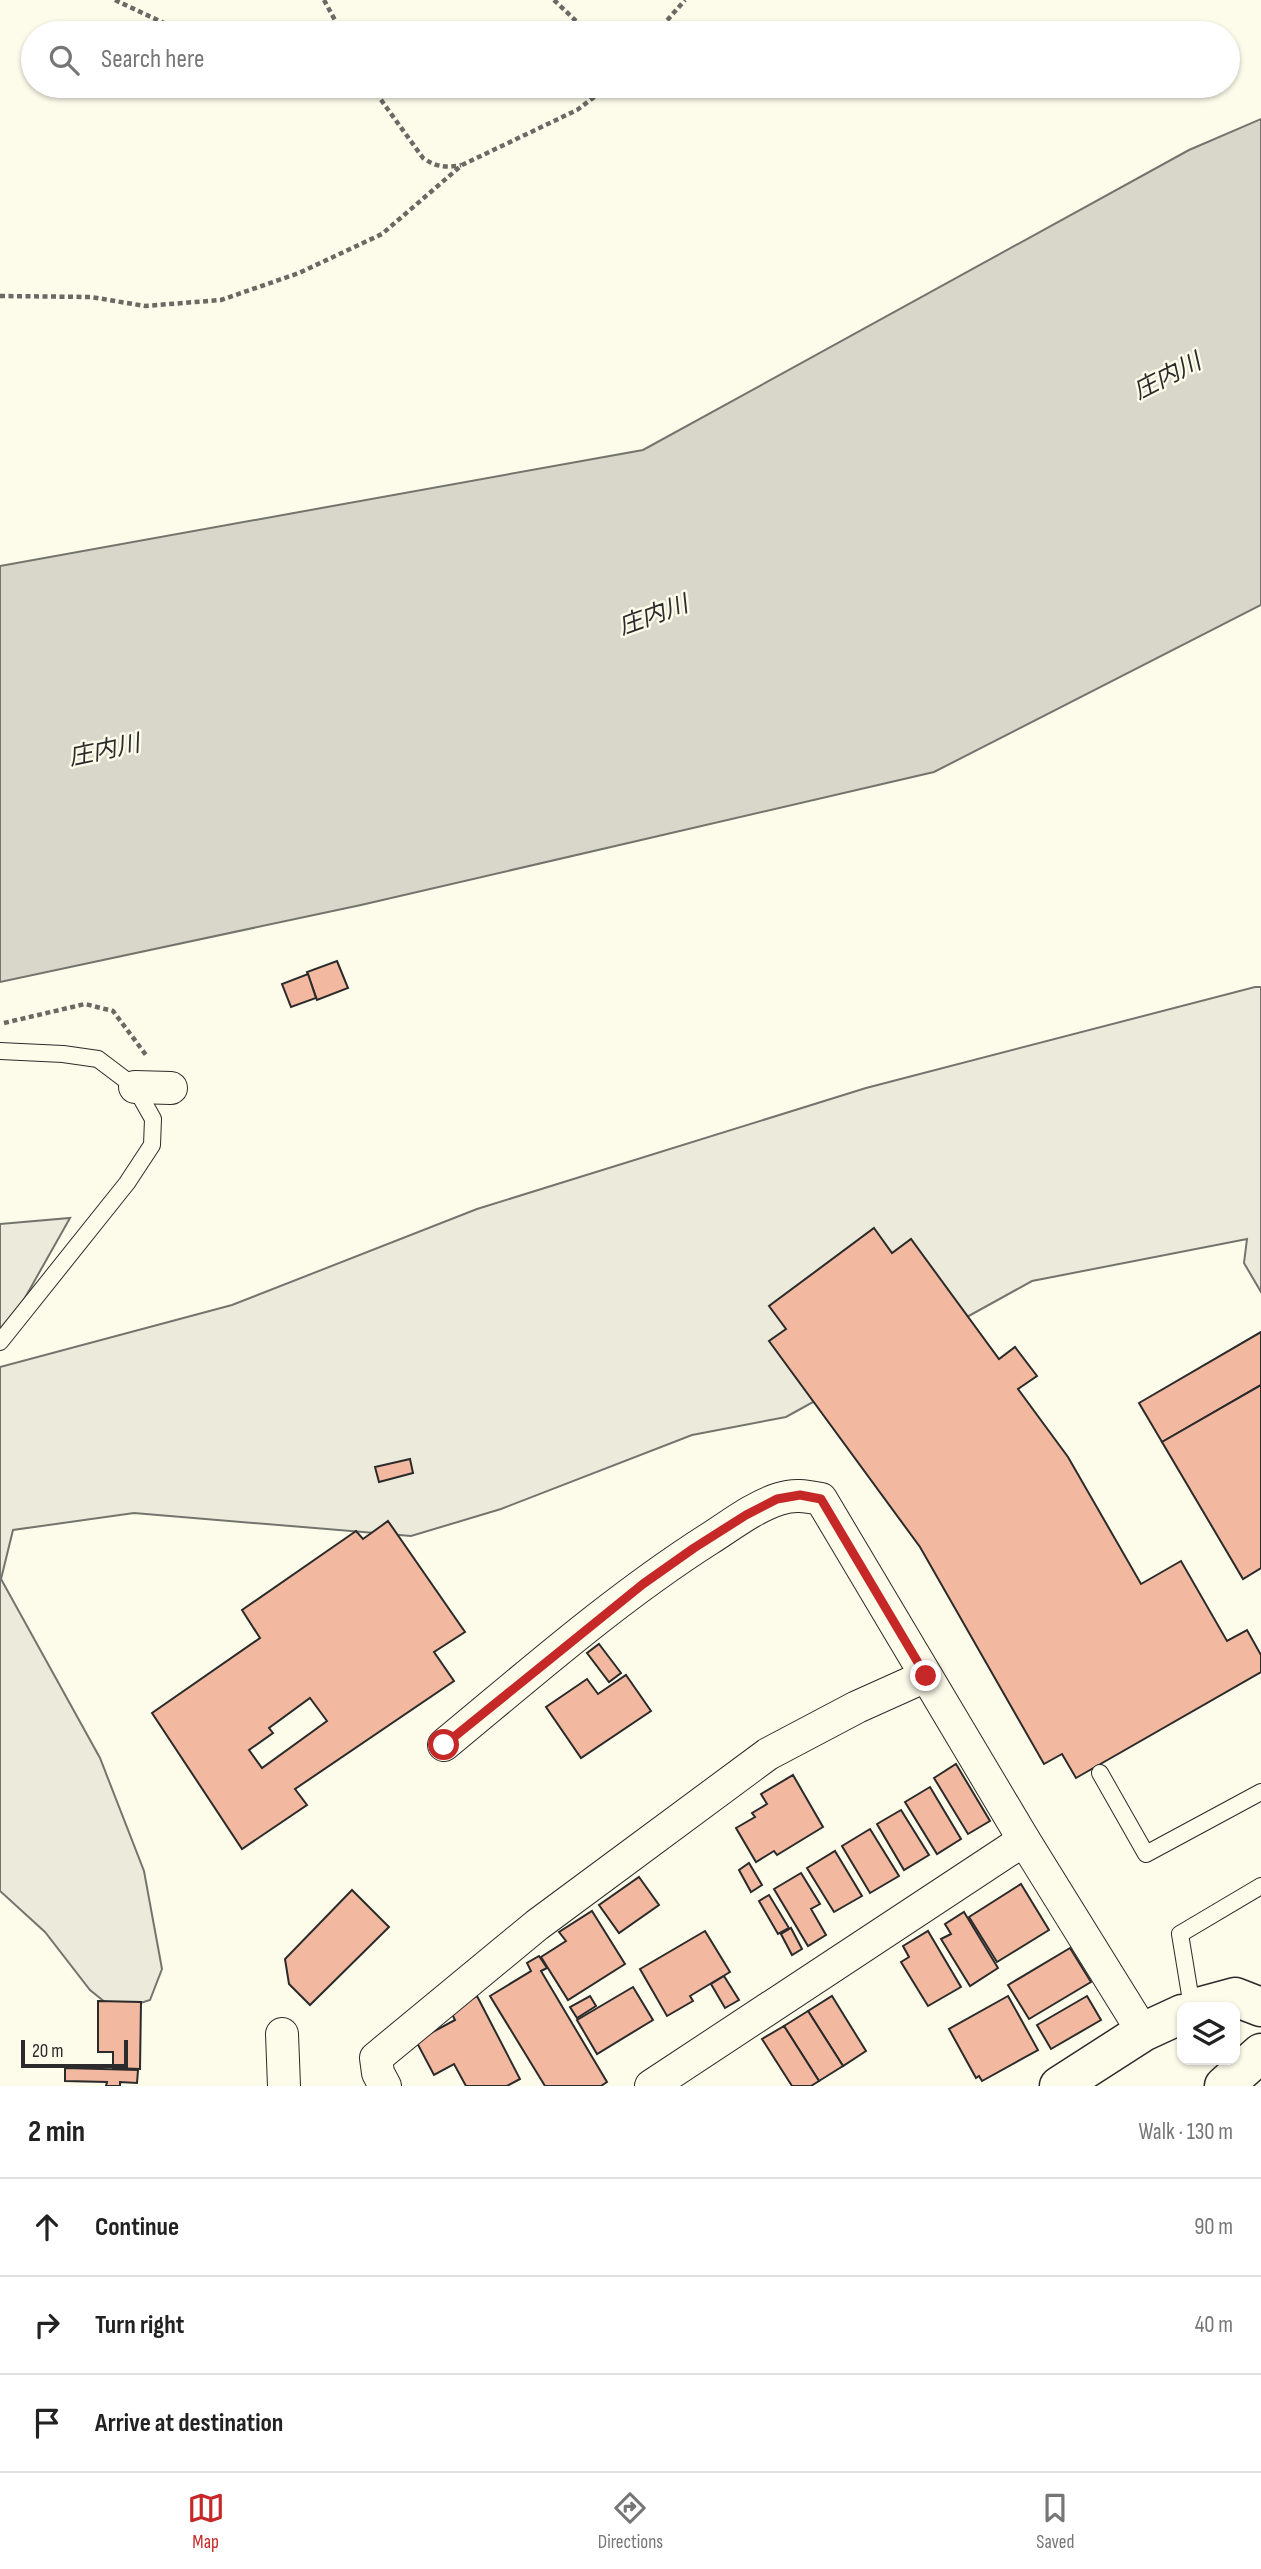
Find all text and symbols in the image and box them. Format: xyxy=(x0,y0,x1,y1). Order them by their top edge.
search box xyxy=(21,21,1240,98)
icon: search xyxy=(45,41,83,79)
text: Search here xyxy=(101,44,204,75)
water label: 庄内川 xyxy=(1129,346,1209,406)
water label: 庄内川 xyxy=(614,589,695,641)
water label: 庄内川 xyxy=(66,728,145,772)
route end xyxy=(910,1660,941,1691)
route start xyxy=(428,1729,459,1760)
map controls xyxy=(1177,2002,1240,2065)
button: layers xyxy=(1177,2002,1240,2065)
scale bar xyxy=(21,2037,128,2069)
text: 20 m xyxy=(32,2040,64,2063)
text: 2 min xyxy=(28,2114,85,2150)
text: Walk · 130 m xyxy=(1138,2118,1233,2146)
icon: ahead xyxy=(28,2208,66,2246)
text: Continue xyxy=(95,2212,179,2243)
text: 90 m xyxy=(1194,2213,1233,2241)
icon: right xyxy=(28,2306,66,2344)
text: Turn right xyxy=(95,2310,184,2341)
text: 40 m xyxy=(1195,2311,1233,2339)
icon: arrive xyxy=(28,2404,66,2442)
text: Arrive at destination xyxy=(95,2408,283,2439)
tab: Map xyxy=(187,2489,225,2554)
tab: Directions xyxy=(598,2489,663,2554)
tab: Saved xyxy=(1036,2489,1074,2554)

